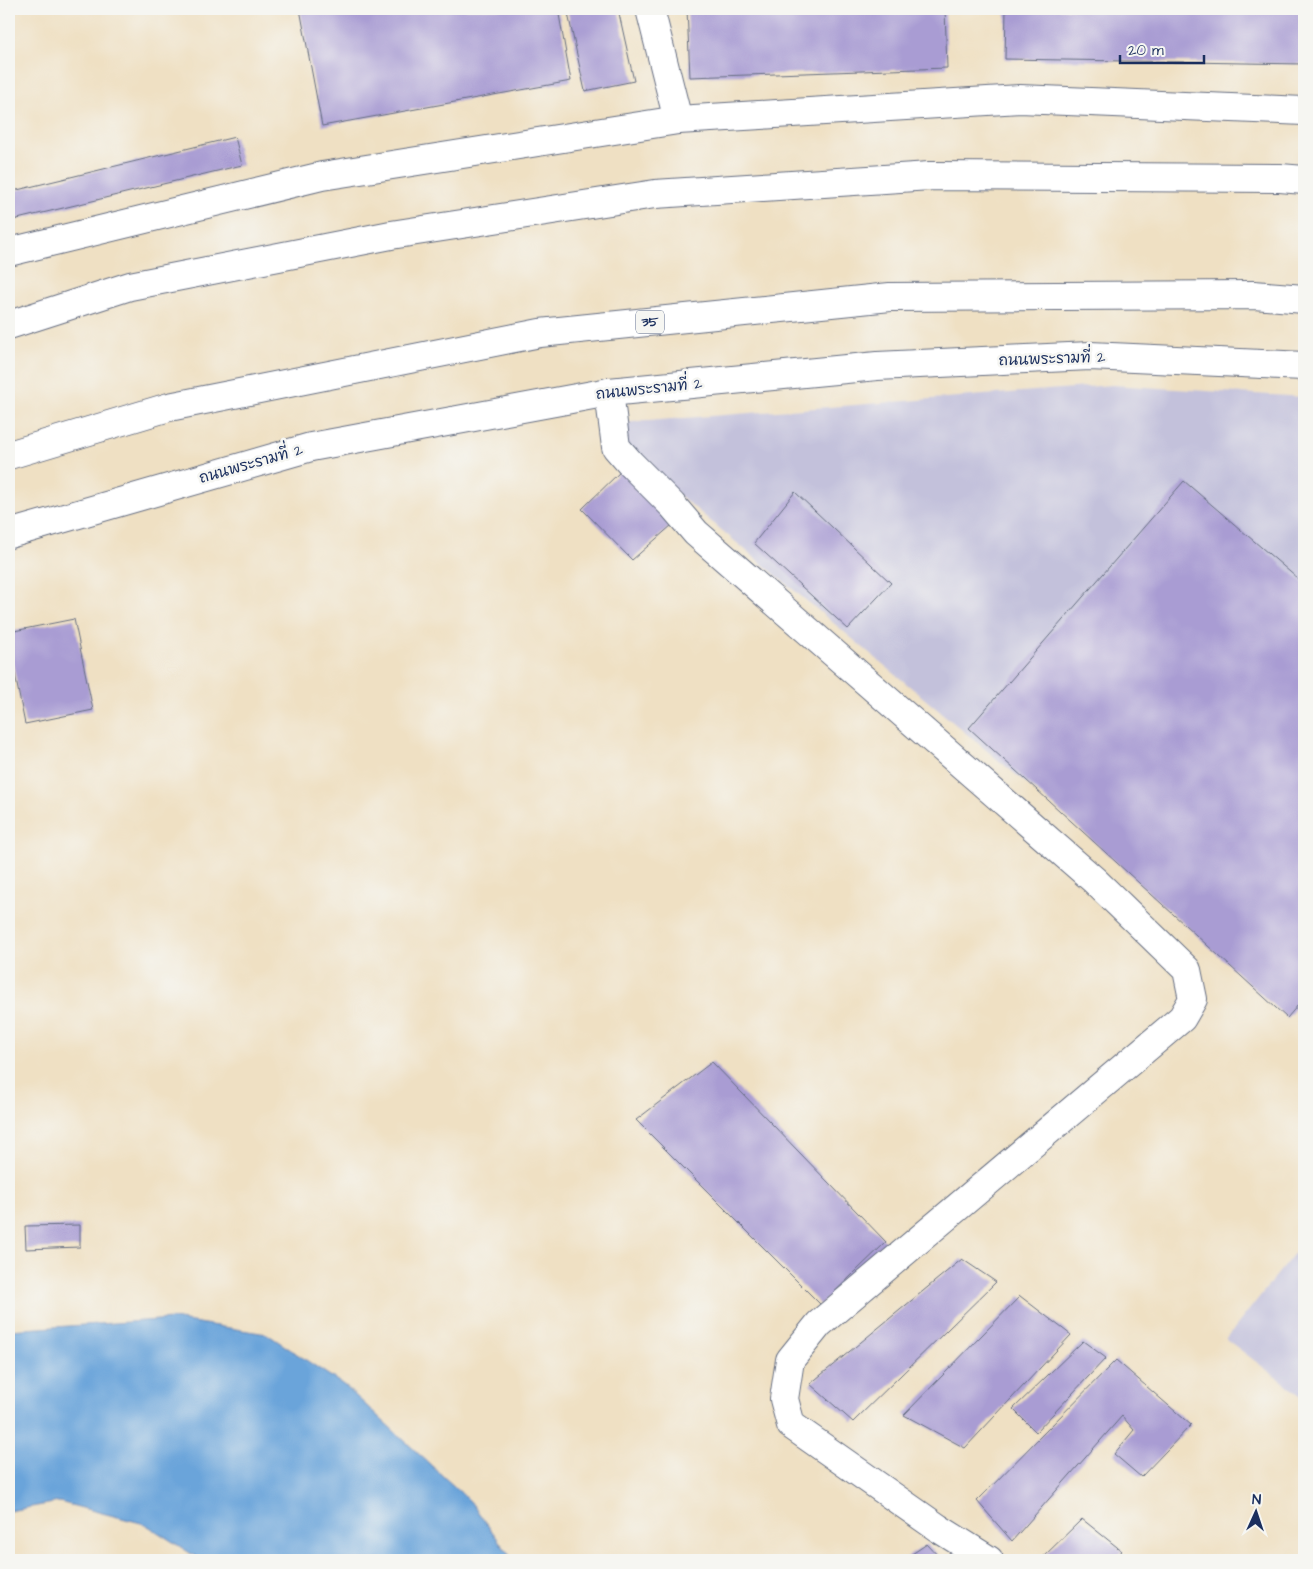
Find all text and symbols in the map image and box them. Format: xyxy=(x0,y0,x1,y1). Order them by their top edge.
scale bar xyxy=(1120,32,1204,64)
text: 20 m xyxy=(1128,40,1164,61)
road number: 35 xyxy=(636,311,664,334)
street label: ถนนพระรามที่ 2 xyxy=(998,343,1106,371)
street label: ถนนพระรามที่ 2 xyxy=(594,369,704,405)
street label: ถนนพระรามที่ 2 xyxy=(196,435,306,489)
north arrow xyxy=(1230,1486,1280,1536)
text: N xyxy=(1252,1490,1262,1510)

